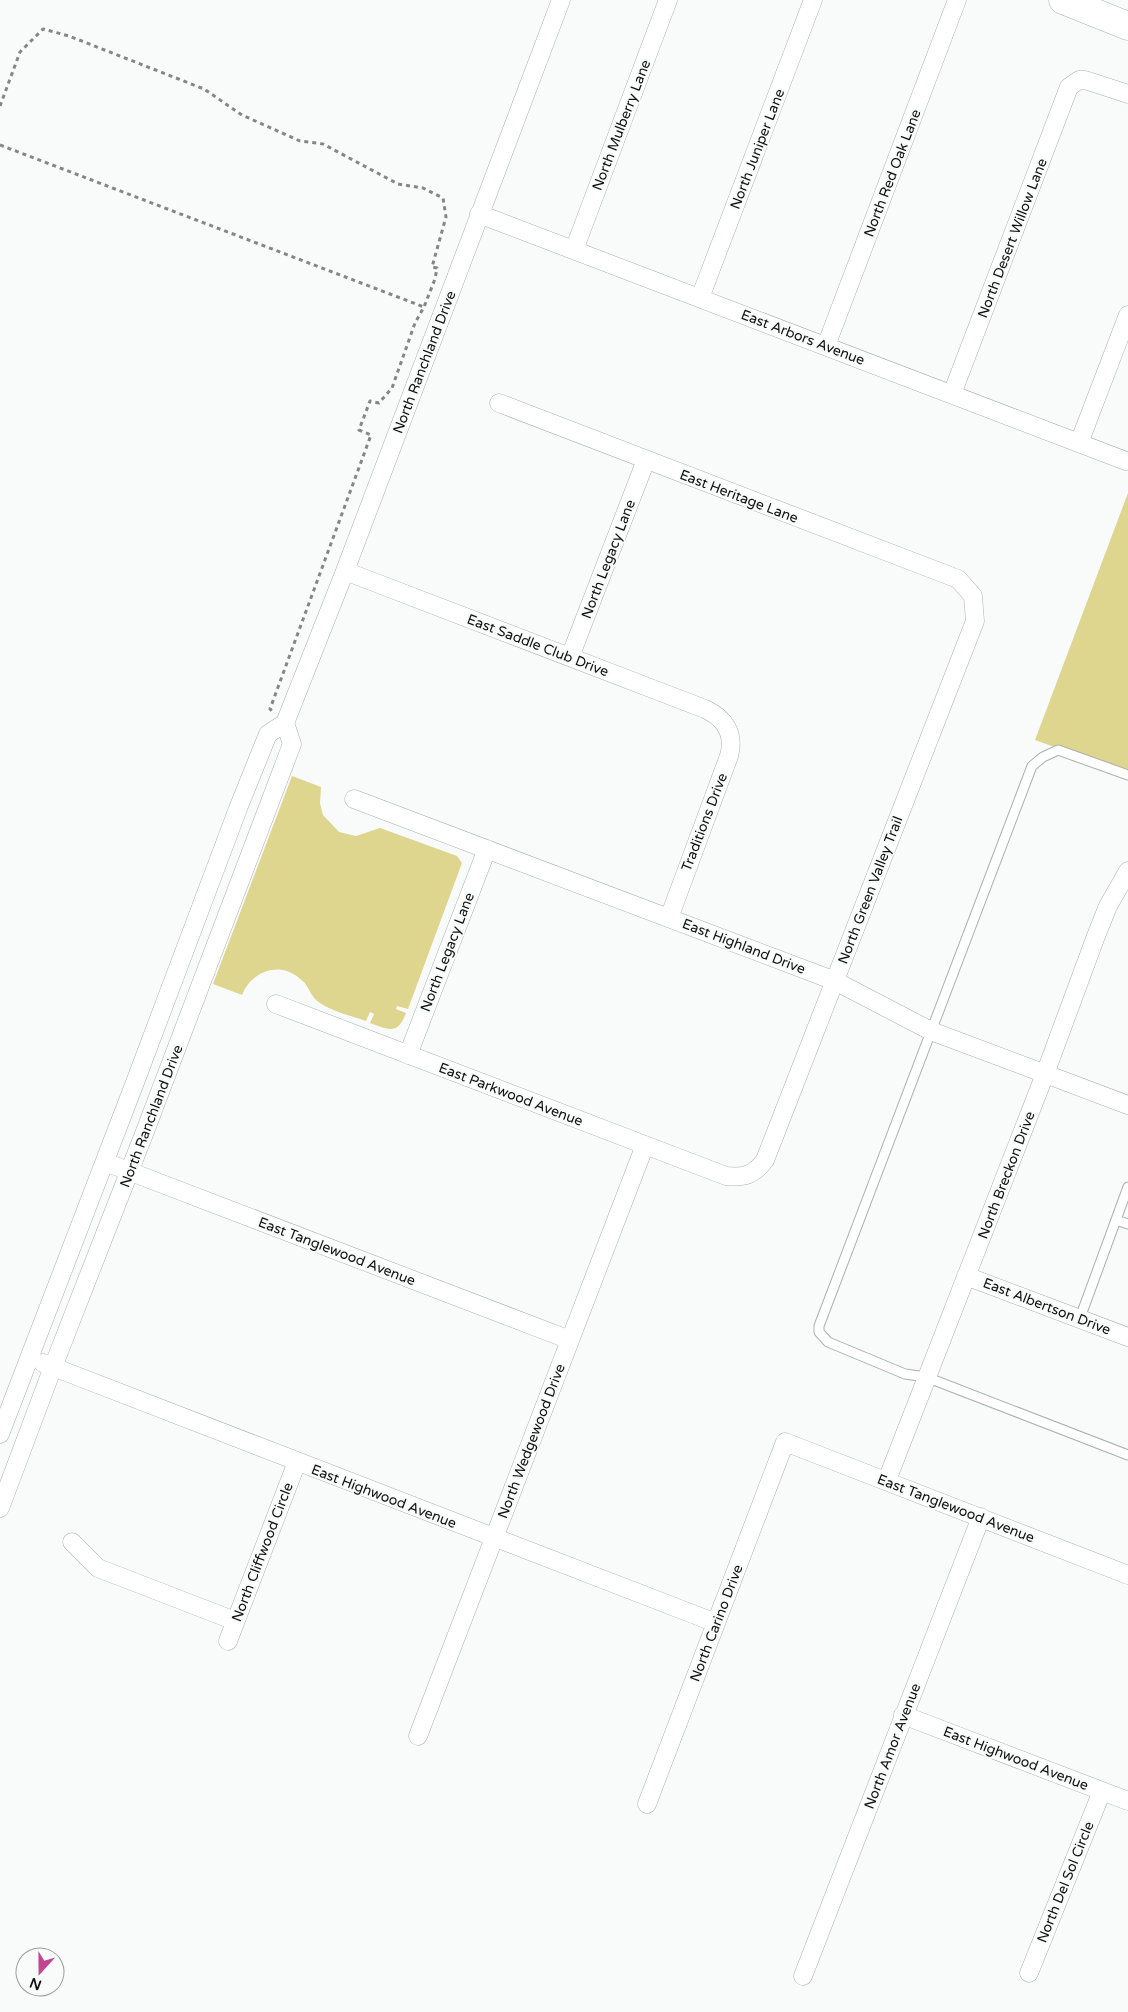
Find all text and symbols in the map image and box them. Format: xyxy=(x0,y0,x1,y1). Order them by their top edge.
street label: North Mulberry Lane xyxy=(589,57,654,193)
street label: North Juniper Lane xyxy=(727,86,788,212)
street label: North Red Oak Lane xyxy=(860,107,925,240)
street label: North Desert Willow Lane xyxy=(974,156,1051,320)
street label: North Ranchland Drive xyxy=(389,288,460,436)
street label: East Arbors Avenue xyxy=(739,306,867,369)
street label: East Heritage Lane xyxy=(677,466,801,527)
street label: North Legacy Lane xyxy=(578,497,639,621)
street label: East Saddle Club Drive xyxy=(465,611,611,680)
street label: Traditions Drive xyxy=(678,771,731,874)
street label: North Green Valley Trail xyxy=(834,814,907,966)
street label: North Legacy Lane xyxy=(417,890,478,1014)
street label: East Highland Drive xyxy=(680,915,808,978)
street label: North Ranchland Drive xyxy=(116,1042,187,1190)
street label: East Parkwood Avenue xyxy=(436,1059,585,1130)
street label: North Breckon Drive xyxy=(974,1109,1039,1241)
street label: East Tanglewood Avenue xyxy=(256,1214,418,1289)
street label: East Albertson Drive xyxy=(980,1274,1113,1339)
street label: North Wedgewood Drive xyxy=(494,1361,569,1521)
street label: East Highwood Avenue xyxy=(309,1461,459,1532)
street label: East Tanglewood Avenue xyxy=(875,1471,1037,1546)
street label: North Cliffwood Circle xyxy=(228,1480,297,1624)
street label: North Carino Drive xyxy=(686,1562,747,1684)
street label: North Amor Avenue xyxy=(861,1681,924,1811)
street label: East Highwood Avenue xyxy=(941,1723,1091,1794)
street label: North Del Sol Circle xyxy=(1033,1819,1098,1945)
north arrow xyxy=(15,1947,65,1997)
text: N xyxy=(27,1974,44,1994)

